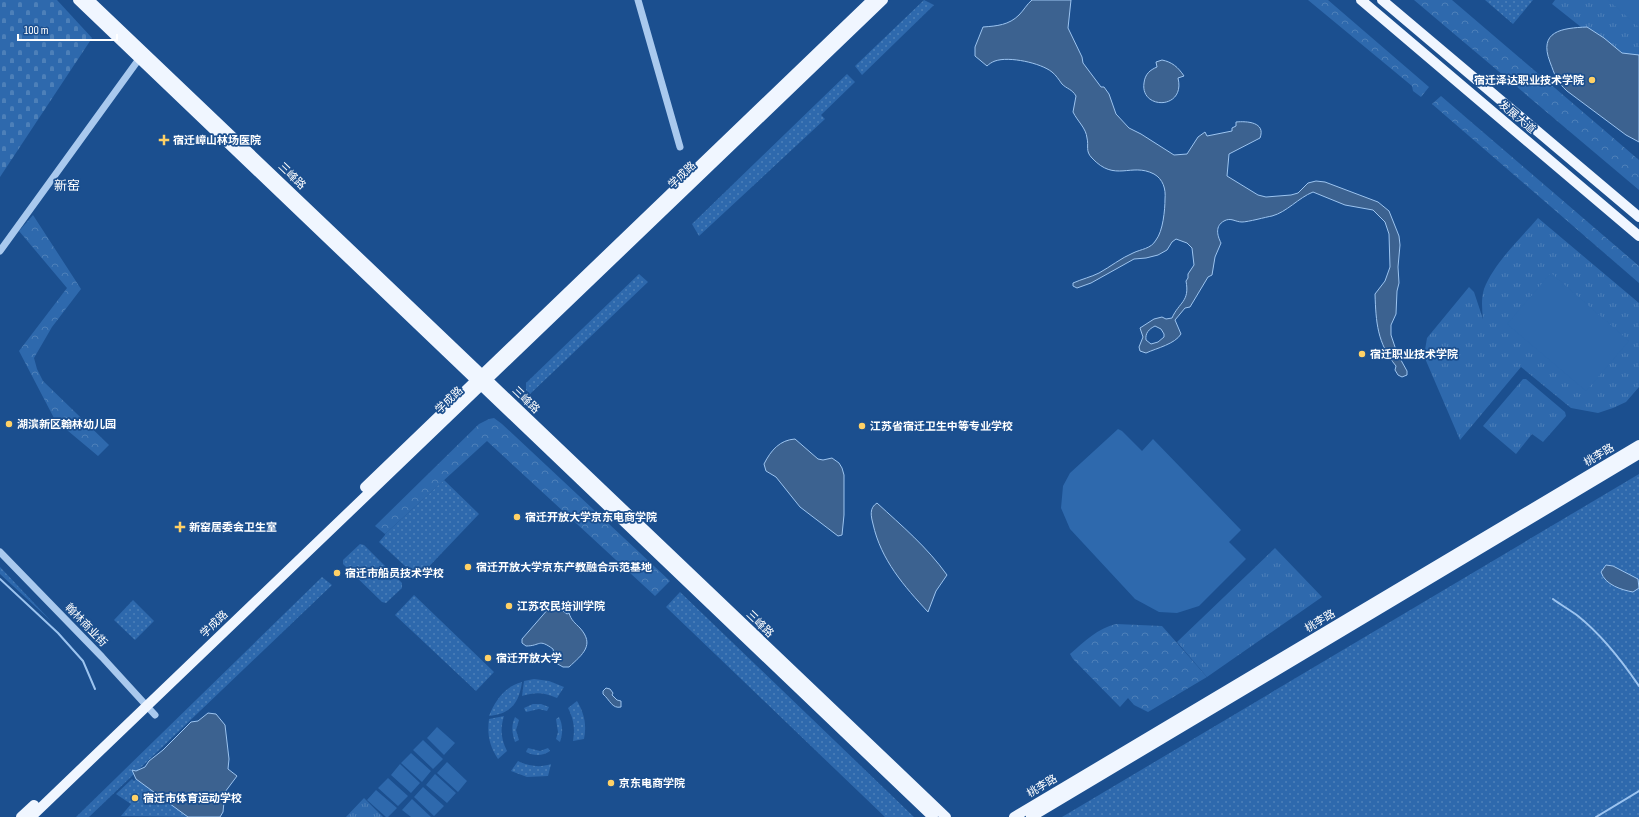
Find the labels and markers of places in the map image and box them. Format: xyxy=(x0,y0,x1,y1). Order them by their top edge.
place label: 宿迁泽达职业技术学院 xyxy=(1474,74,1584,87)
marker: 宿迁泽达职业技术学院 xyxy=(1587,75,1597,85)
marker: 宿迁嶂山林场医院 xyxy=(158,134,170,146)
place label: 宿迁嶂山林场医院 xyxy=(173,134,261,147)
place label: 宿迁职业技术学院 xyxy=(1370,348,1458,361)
marker: 宿迁职业技术学院 xyxy=(1357,349,1367,359)
place label: 湖滨新区翰林幼儿园 xyxy=(17,418,116,431)
marker: 湖滨新区翰林幼儿园 xyxy=(4,419,14,429)
place label: 江苏省宿迁卫生中等专业学校 xyxy=(870,420,1013,433)
marker: 江苏省宿迁卫生中等专业学校 xyxy=(857,421,867,431)
place label: 宿迁开放大学京东电商学院 xyxy=(525,511,657,524)
marker: 宿迁开放大学京东电商学院 xyxy=(512,512,522,522)
marker: 新窑居委会卫生室 xyxy=(174,521,186,533)
place label: 新窑居委会卫生室 xyxy=(189,521,277,534)
place label: 宿迁开放大学京东产教融合示范基地 xyxy=(476,561,652,574)
marker: 宿迁开放大学京东产教融合示范基地 xyxy=(463,562,473,572)
place label: 宿迁市船员技术学校 xyxy=(345,567,444,580)
marker: 宿迁市船员技术学校 xyxy=(332,568,342,578)
place label: 江苏农民培训学院 xyxy=(517,600,605,613)
marker: 江苏农民培训学院 xyxy=(504,601,514,611)
place label: 宿迁开放大学 xyxy=(496,652,562,665)
marker: 宿迁开放大学 xyxy=(483,653,493,663)
place label: 京东电商学院 xyxy=(619,777,685,790)
marker: 京东电商学院 xyxy=(606,778,616,788)
place label: 宿迁市体育运动学校 xyxy=(143,792,242,805)
marker: 宿迁市体育运动学校 xyxy=(130,793,140,803)

